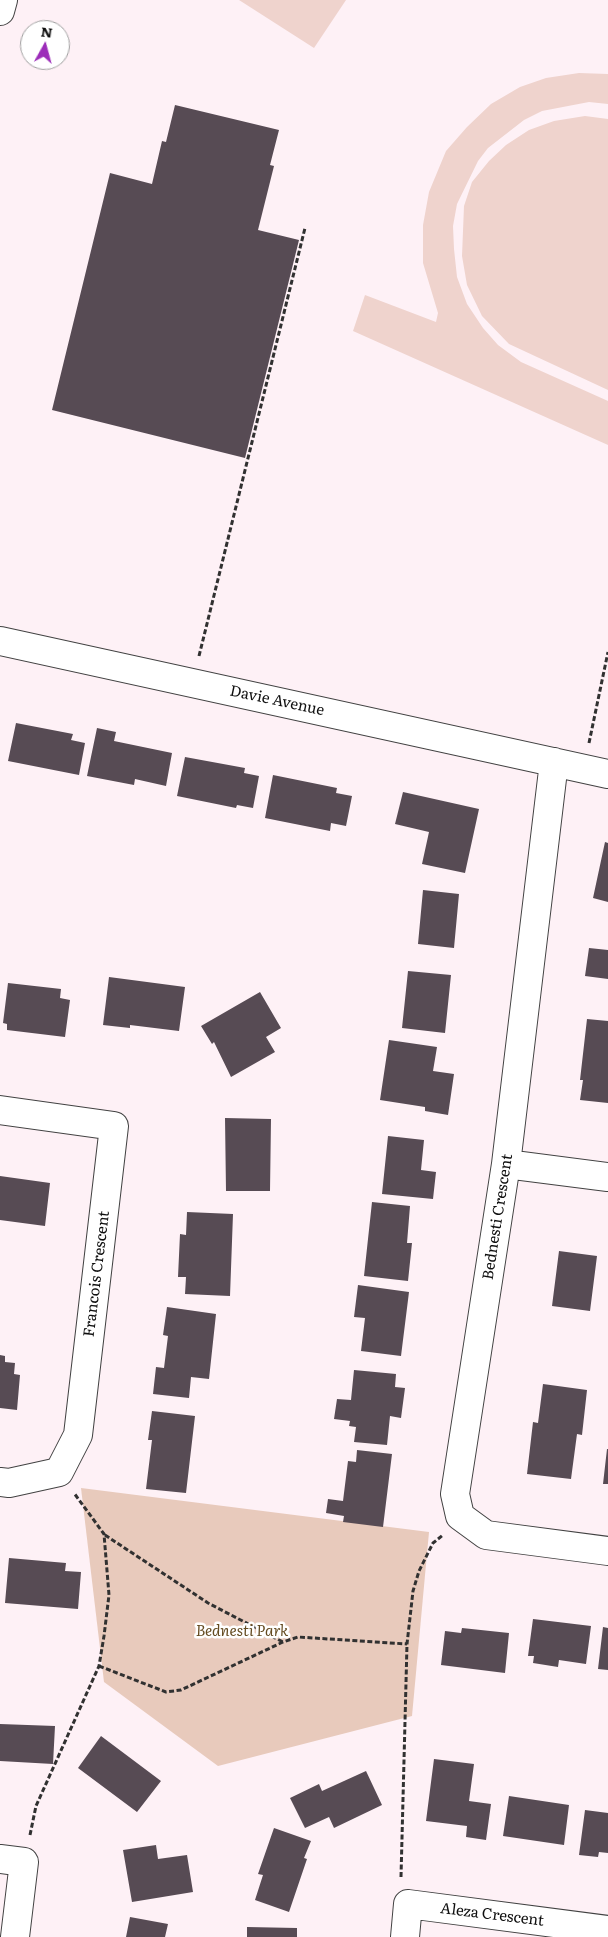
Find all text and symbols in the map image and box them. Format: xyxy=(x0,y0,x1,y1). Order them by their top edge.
north arrow xyxy=(20,20,70,70)
text: N xyxy=(40,20,54,42)
street label: Davie Avenue xyxy=(228,682,326,720)
street label: Bednesti Crescent xyxy=(479,1153,517,1281)
street label: Francois Crescent xyxy=(80,1210,114,1338)
park label: Bednesti Park xyxy=(196,1623,288,1641)
street label: Aleza Crescent xyxy=(439,1900,545,1930)

